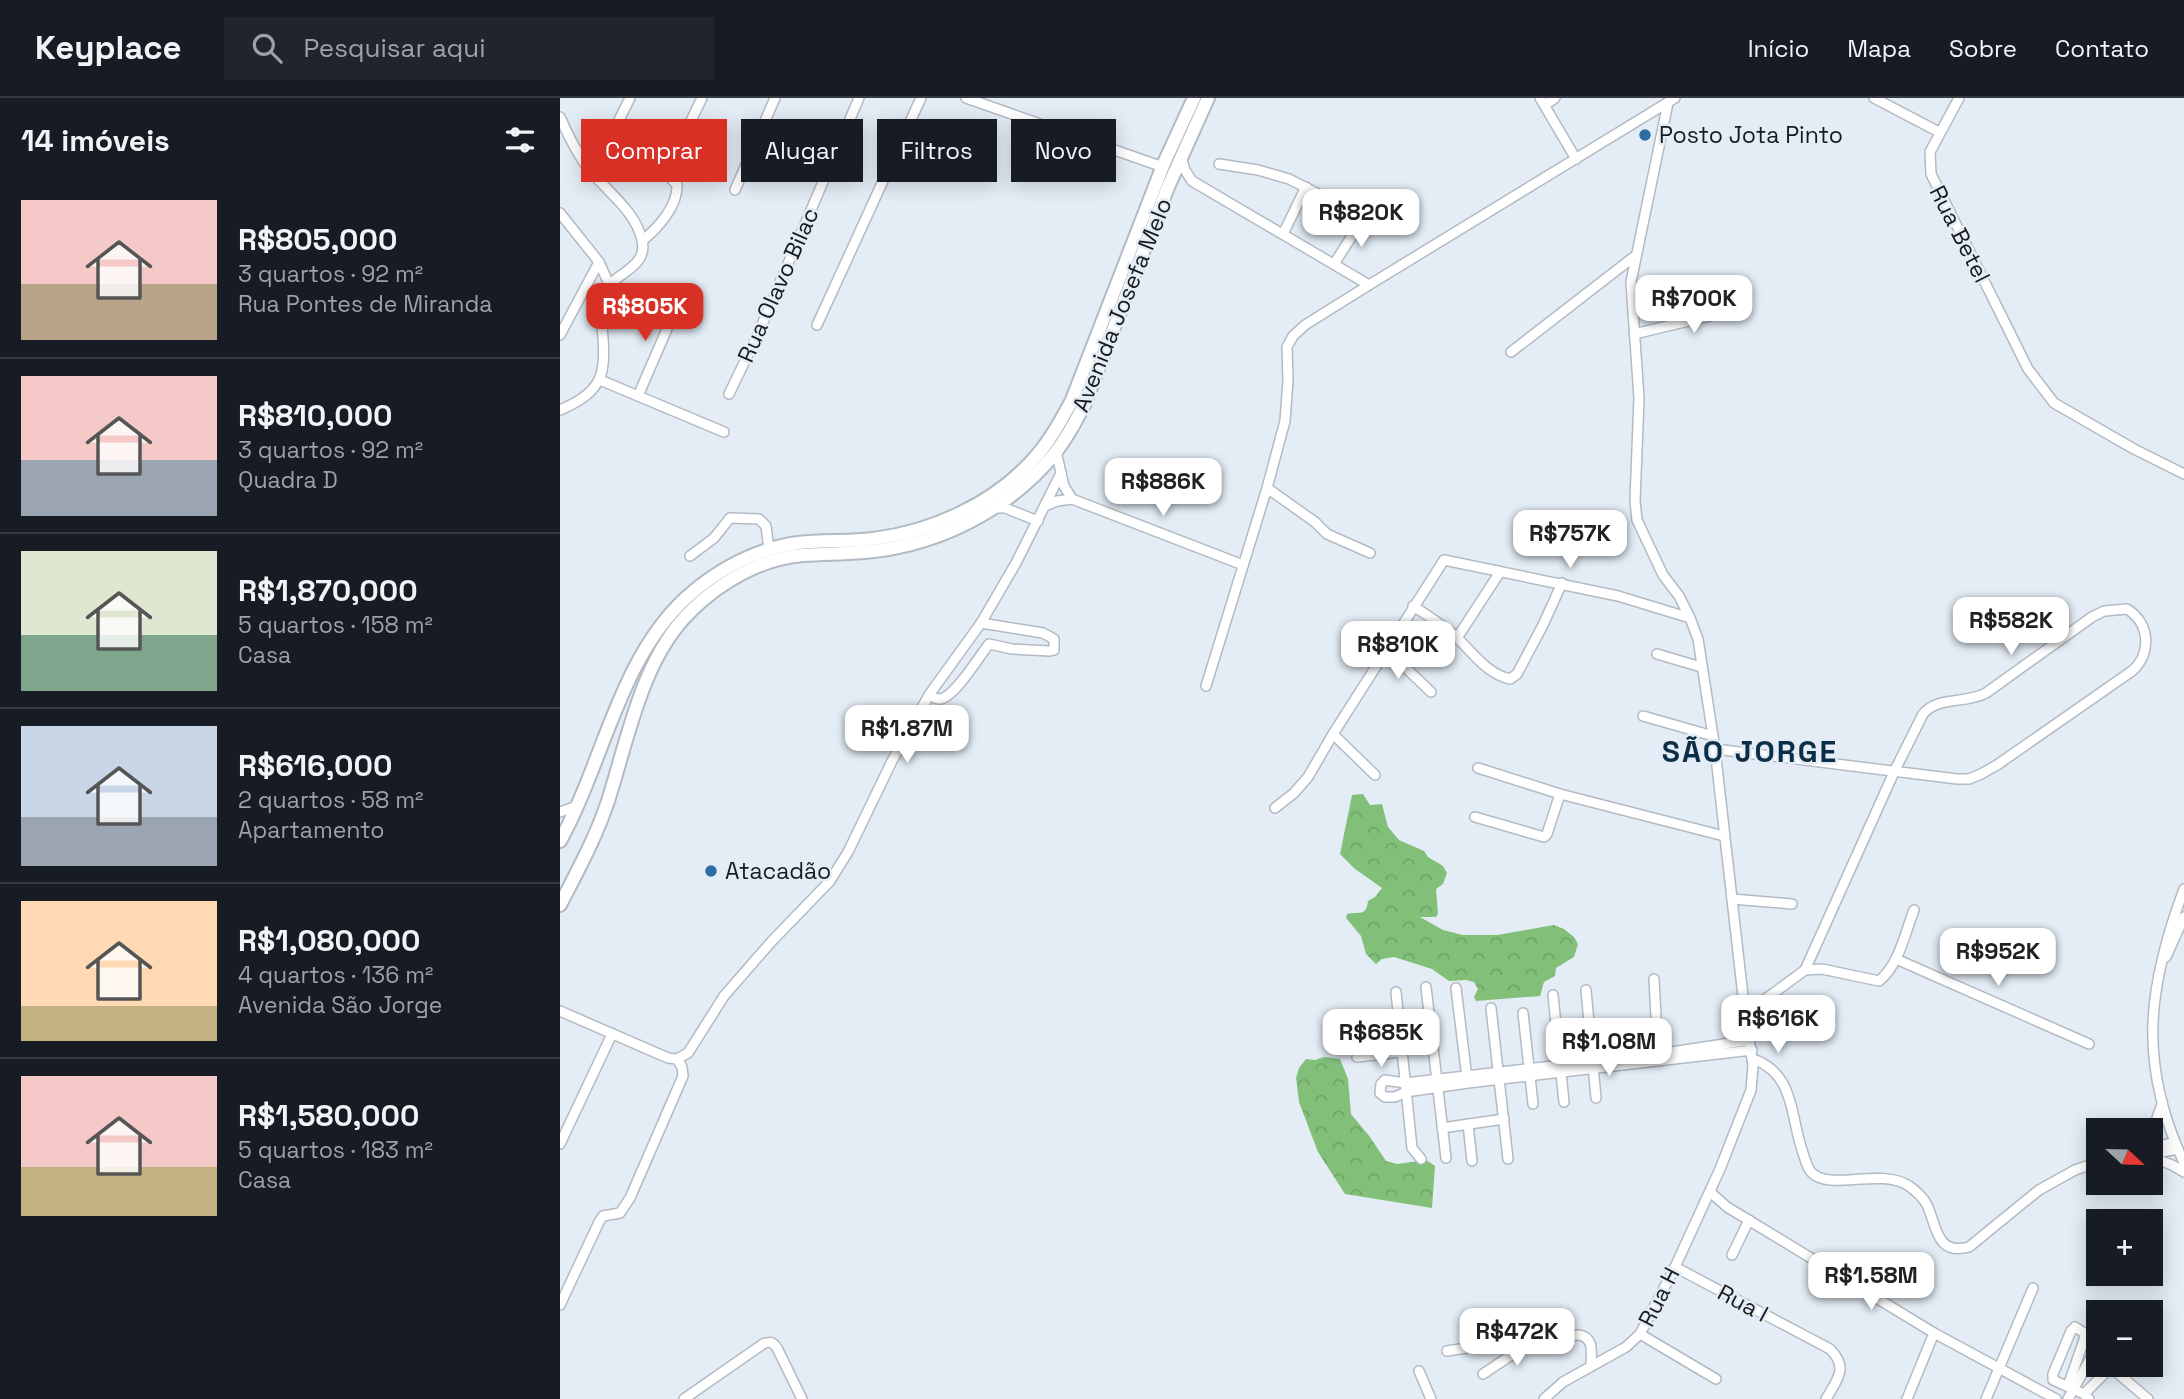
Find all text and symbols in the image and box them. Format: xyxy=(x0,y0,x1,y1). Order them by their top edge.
search box xyxy=(224,17,714,80)
text: Keyplace xyxy=(35,27,182,69)
icon: search xyxy=(248,29,286,67)
text: Pesquisar aqui xyxy=(304,31,486,65)
text: Início xyxy=(1748,33,1809,64)
text: Mapa xyxy=(1847,33,1911,64)
text: Sobre xyxy=(1949,33,2017,64)
text: Contato xyxy=(2055,33,2149,64)
chip: Comprar xyxy=(581,119,727,182)
chip: Alugar xyxy=(741,119,863,182)
chip: Filtros xyxy=(877,119,997,182)
chip: Novo xyxy=(1011,119,1116,182)
place label: Posto Jota Pinto xyxy=(1659,120,1843,150)
text: 14 imóveis xyxy=(21,121,170,160)
icon: filters xyxy=(501,121,539,159)
marker: Posto Jota Pinto xyxy=(1637,127,1653,143)
street label: Rua Betel xyxy=(1923,180,1997,288)
pin: R$820K xyxy=(1304,190,1418,249)
street label: Avenida Josefa Melo xyxy=(1065,194,1179,416)
text: R$820K xyxy=(1318,197,1404,227)
street label: Rua Olavo Bilac xyxy=(730,203,826,367)
text: R$805,000 xyxy=(238,220,397,259)
icon: home xyxy=(77,228,161,312)
text: 3 quartos · 92 m² xyxy=(238,259,423,289)
pin: R$700K xyxy=(1637,275,1751,335)
text: R$700K xyxy=(1651,283,1737,313)
pin: R$805K xyxy=(588,284,702,343)
text: Rua Pontes de Miranda xyxy=(238,289,493,319)
text: R$805K xyxy=(602,291,688,321)
text: R$810,000 xyxy=(238,396,393,435)
icon: home xyxy=(77,404,161,488)
text: 3 quartos · 92 m² xyxy=(238,435,423,465)
pin: R$886K xyxy=(1106,458,1220,518)
text: Quadra D xyxy=(238,465,338,495)
text: R$886K xyxy=(1121,466,1205,496)
pin: R$757K xyxy=(1513,510,1627,570)
text: R$757K xyxy=(1529,518,1611,548)
text: R$1,870,000 xyxy=(238,571,418,610)
icon: home xyxy=(77,579,161,663)
pin: R$582K xyxy=(1954,598,2068,657)
text: R$582K xyxy=(1969,605,2053,635)
text: 5 quartos · 158 m² xyxy=(238,610,433,640)
pin: R$810K xyxy=(1341,622,1455,681)
text: R$810K xyxy=(1357,629,1439,659)
text: Casa xyxy=(238,640,291,670)
pin: R$1.87M xyxy=(842,706,972,765)
text: R$1.87M xyxy=(861,713,953,743)
district label: SÃO JORGE xyxy=(1662,732,1838,771)
text: R$616,000 xyxy=(238,746,392,785)
icon: home xyxy=(77,754,161,838)
text: 2 quartos · 58 m² xyxy=(238,785,423,815)
text: Apartamento xyxy=(238,815,385,845)
place label: Atacadão xyxy=(725,856,831,886)
marker: Atacadão xyxy=(703,863,719,879)
text: R$1,080,000 xyxy=(238,921,420,960)
pin: R$952K xyxy=(1941,928,2055,988)
icon: home xyxy=(77,929,161,1013)
text: R$952K xyxy=(1956,936,2040,966)
text: 4 quartos · 136 m² xyxy=(238,960,433,990)
text: Avenida São Jorge xyxy=(238,990,442,1020)
pin: R$616K xyxy=(1721,996,1835,1055)
text: R$616K xyxy=(1737,1003,1819,1033)
pin: R$685K xyxy=(1324,1010,1438,1069)
text: R$685K xyxy=(1339,1017,1423,1047)
pin: R$1.08M xyxy=(1544,1018,1674,1078)
text: R$1.08M xyxy=(1562,1026,1656,1056)
text: R$1,580,000 xyxy=(238,1096,419,1135)
icon: home xyxy=(77,1104,161,1188)
north arrow xyxy=(2086,1118,2163,1195)
map controls xyxy=(2086,1118,2163,1377)
text: 5 quartos · 183 m² xyxy=(238,1135,433,1165)
text: Casa xyxy=(238,1165,291,1195)
button: + xyxy=(2086,1209,2163,1286)
pin: R$1.58M xyxy=(1806,1252,1936,1312)
text: R$1.58M xyxy=(1824,1260,1918,1290)
street label: Rua H xyxy=(1631,1262,1687,1332)
street label: Rua I xyxy=(1712,1277,1774,1329)
button: − xyxy=(2086,1300,2163,1377)
pin: R$472K xyxy=(1460,1308,1574,1368)
text: R$472K xyxy=(1476,1316,1558,1346)

